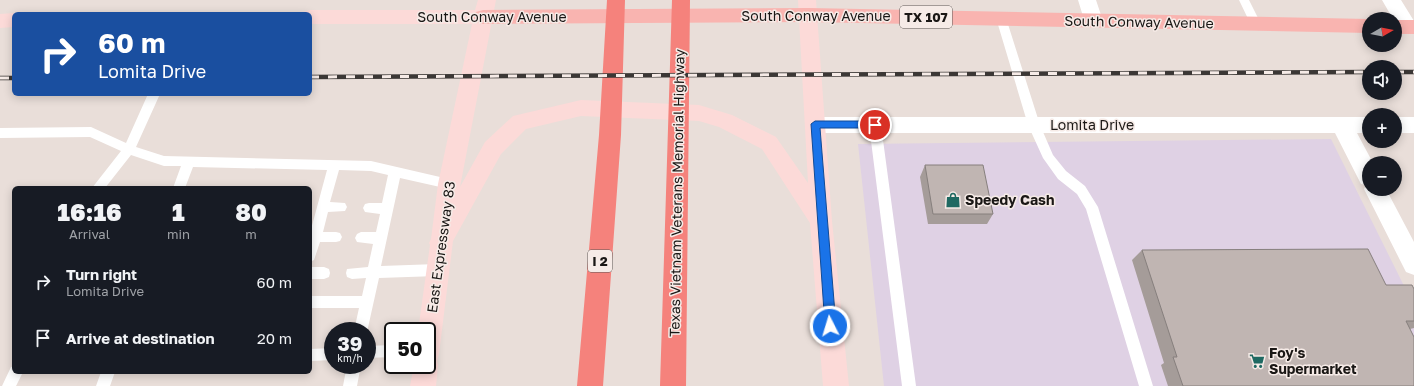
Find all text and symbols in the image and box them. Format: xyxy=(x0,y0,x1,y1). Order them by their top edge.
road number: TX 107 xyxy=(900,6,952,28)
street label: South Conway Avenue xyxy=(741,7,891,24)
street label: South Conway Avenue xyxy=(417,8,567,25)
street label: South Conway Avenue xyxy=(1064,12,1214,31)
north arrow xyxy=(1362,12,1402,52)
map controls xyxy=(1362,12,1402,196)
text: 60 m xyxy=(98,26,165,59)
icon: right xyxy=(32,28,84,80)
street label: Texas Vietnam Veterans Memorial Highway xyxy=(665,49,688,337)
text: Lomita Drive xyxy=(98,60,206,82)
button: sound xyxy=(1362,60,1402,100)
pin xyxy=(858,108,892,142)
button: + xyxy=(1362,108,1402,148)
icon: arrive xyxy=(864,114,886,136)
street label: Lomita Drive xyxy=(1050,116,1134,133)
button: − xyxy=(1362,156,1402,196)
street label: East Expressway 83 xyxy=(423,180,458,314)
shop icon: Speedy Cash xyxy=(944,191,962,209)
place label: Speedy Cash xyxy=(965,191,1054,208)
text: 16:16 xyxy=(57,197,122,226)
text: 1 xyxy=(172,197,185,226)
text: 80 xyxy=(235,197,267,226)
text: Arrival xyxy=(69,226,110,242)
text: min xyxy=(167,226,190,242)
text: m xyxy=(245,226,257,242)
road number: I 2 xyxy=(588,250,612,272)
text: Turn right xyxy=(66,265,137,283)
icon: right xyxy=(32,271,54,293)
text: 60 m xyxy=(257,273,292,291)
text: Lomita Drive xyxy=(66,283,144,299)
position arrow xyxy=(809,305,851,347)
speed limit sign: 50 xyxy=(384,322,436,374)
icon: arrive xyxy=(32,327,54,349)
text: Arrive at destination xyxy=(66,329,215,347)
text: 20 m xyxy=(257,329,292,347)
text: 39 xyxy=(338,331,362,355)
place label: Foy's Supermarket xyxy=(1269,344,1357,377)
text: km/h xyxy=(337,352,363,364)
supermarket icon: Foy's Supermarket xyxy=(1248,352,1266,370)

